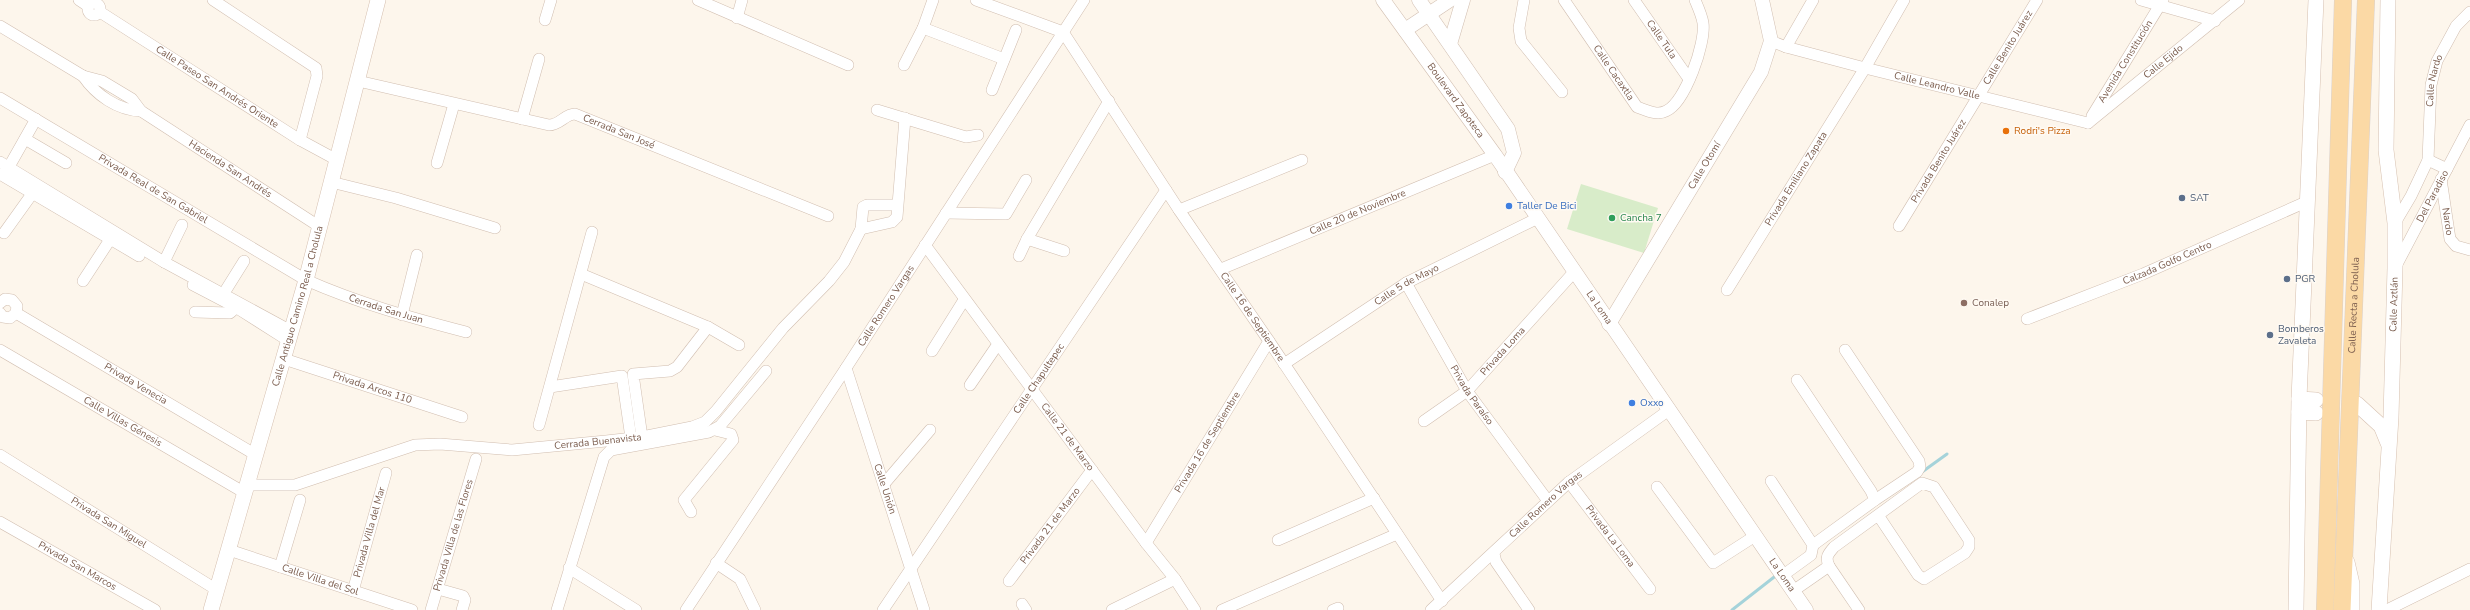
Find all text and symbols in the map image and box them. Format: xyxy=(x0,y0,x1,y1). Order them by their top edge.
street label: Calle Benito Juárez xyxy=(1980,7,2036,88)
street label: Calle Tula xyxy=(1643,17,1680,62)
street label: Avenida Constitución xyxy=(2095,17,2156,105)
street label: Calle Ejido xyxy=(2140,41,2186,82)
street label: Calle Paseo San Andrés Oriente xyxy=(153,42,281,132)
street label: Calle Cacaxtla xyxy=(1590,42,1638,103)
street label: Calle Nardo xyxy=(2423,51,2447,107)
street label: Boulevard Zapoteca xyxy=(1424,60,1488,141)
street label: Calle Leandro Valle xyxy=(1893,68,1981,103)
street label: Cerrada San José xyxy=(581,111,657,152)
street label: Privada Benito Juárez xyxy=(1908,116,1970,206)
place label: Rodri's Pizza xyxy=(2014,124,2071,138)
marker: Rodri's Pizza xyxy=(2001,126,2011,136)
street label: Privada Emiliano Zapata xyxy=(1762,129,1831,229)
street label: Hacienda San Andrés xyxy=(186,137,275,201)
street label: Calle Otomí xyxy=(1685,139,1725,192)
street label: Privada Real de San Gabriel xyxy=(96,151,210,227)
street label: Del Paradiso xyxy=(2413,167,2452,225)
street label: Calle 20 de Noviembre xyxy=(1307,186,1408,238)
place label: SAT xyxy=(2190,191,2209,205)
marker: SAT xyxy=(2177,193,2187,203)
place label: Taller De Bici xyxy=(1517,199,1576,213)
marker: Taller De Bici xyxy=(1504,201,1514,211)
street label: Nardo xyxy=(2438,207,2456,237)
place label: Cancha 7 xyxy=(1620,211,1662,225)
marker: Cancha 7 xyxy=(1607,213,1617,223)
street label: Calle Antiguo Camino Real a Cholula xyxy=(269,224,327,388)
street label: Calzada Golfo Centro xyxy=(2121,237,2214,288)
street label: Calle Recta a Cholula xyxy=(2345,257,2363,354)
street label: Calle 5 de Mayo xyxy=(1372,261,1442,309)
street label: Calle Romero Vargas xyxy=(855,262,918,349)
street label: Calle 16 de Septiembre xyxy=(1217,269,1288,364)
place label: PGR xyxy=(2295,272,2316,286)
marker: PGR xyxy=(2282,274,2292,284)
street label: Calle Aztlán xyxy=(2386,277,2402,332)
street label: La Loma xyxy=(1583,288,1616,327)
street label: Cerrada San Juan xyxy=(347,291,425,327)
place label: Conalep xyxy=(1972,296,2009,310)
marker: Conalep xyxy=(1959,298,1969,308)
place label: Bomberos Zavaleta xyxy=(2278,322,2324,348)
street label: Privada Loma xyxy=(1477,324,1528,379)
marker: Bomberos Zavaleta xyxy=(2265,330,2275,340)
street label: Calle Chapultepec xyxy=(1010,340,1068,417)
street label: Privada Venecia xyxy=(101,360,170,408)
street label: Privada Paraíso xyxy=(1447,363,1497,428)
street label: Privada Arcos 110 xyxy=(331,368,414,407)
street label: Privada 16 de Septiembre xyxy=(1171,389,1244,496)
street label: Calle Villas Génesis xyxy=(81,393,165,450)
place label: Oxxo xyxy=(1640,396,1664,410)
marker: Oxxo xyxy=(1627,398,1637,408)
street label: Calle 21 de Marzo xyxy=(1037,400,1098,474)
street label: Cerrada Buenavista xyxy=(554,430,642,453)
street label: Calle Unión xyxy=(870,462,900,516)
street label: Calle Romero Vargas xyxy=(1506,467,1585,541)
street label: Privada Villa de las Flores xyxy=(430,477,477,593)
street label: Privada 21 de Marzo xyxy=(1017,484,1084,567)
street label: Privada Villa del Mar xyxy=(350,485,389,579)
street label: Privada San Miguel xyxy=(68,494,149,551)
street label: Privada La Loma xyxy=(1582,502,1638,570)
street label: Privada San Marcos xyxy=(36,538,119,594)
street label: La Loma xyxy=(1766,555,1799,595)
street label: Calle Villa del Sol xyxy=(280,561,361,599)

